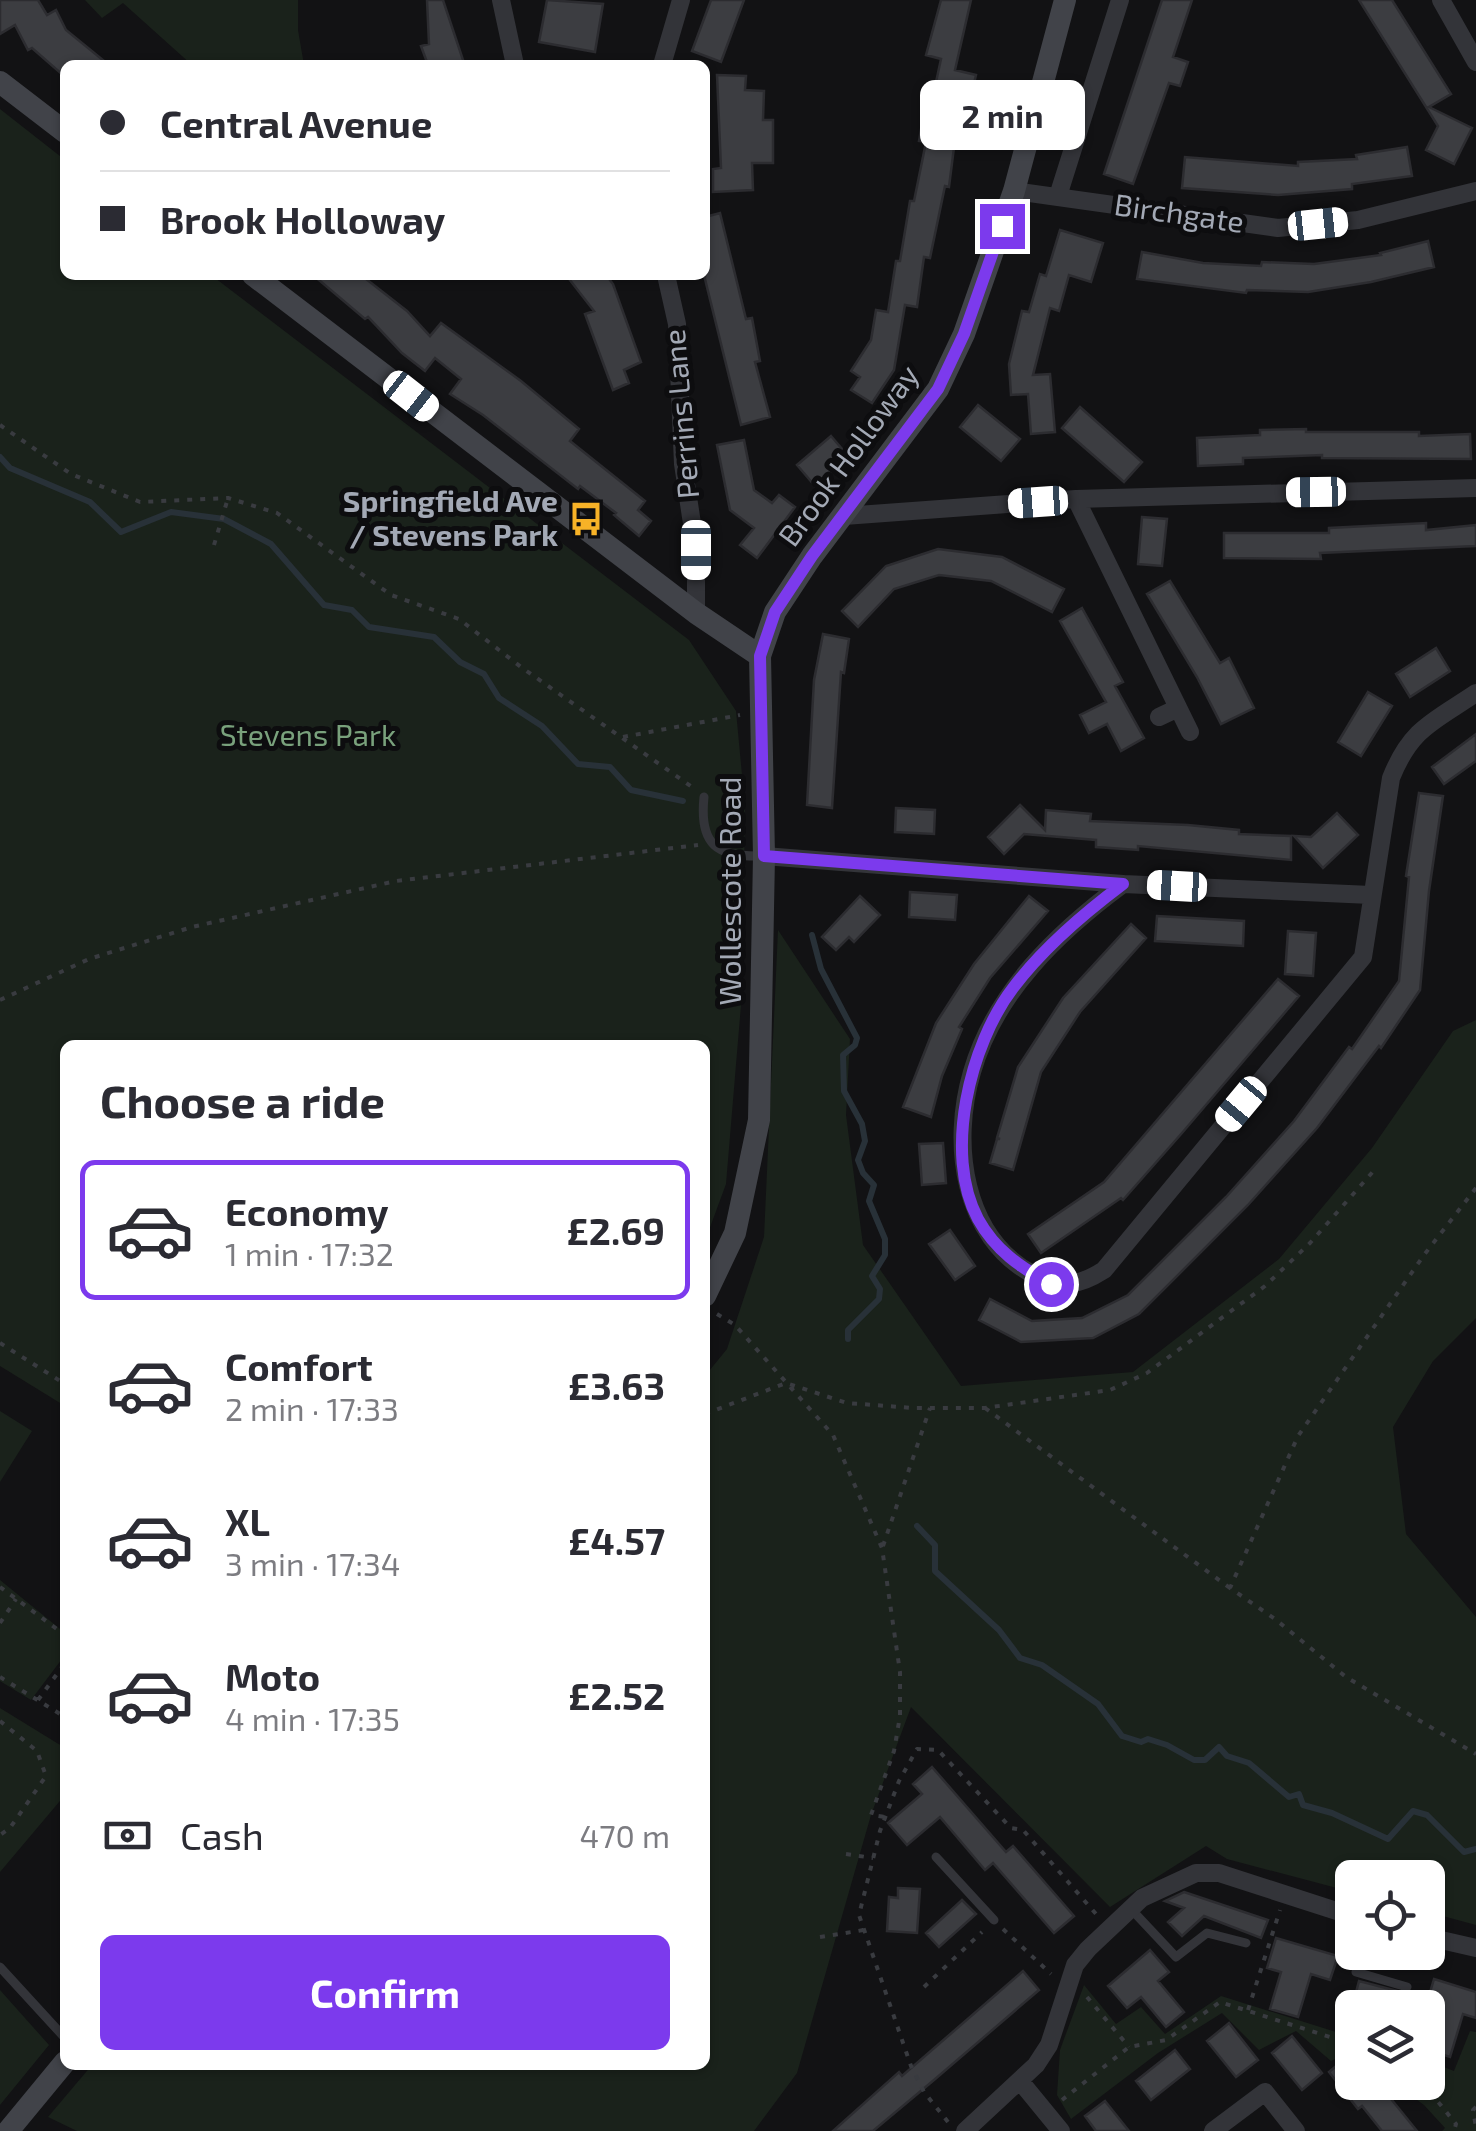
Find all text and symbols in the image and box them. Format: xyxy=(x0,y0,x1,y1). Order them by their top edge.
callout: 2 min xyxy=(920,81,1084,151)
text: 2 min xyxy=(962,96,1043,134)
text: Central Avenue xyxy=(160,100,432,146)
street label: Birchgate xyxy=(1112,185,1246,239)
text: Brook Holloway xyxy=(160,196,445,242)
route end xyxy=(980,204,1025,249)
car xyxy=(1287,206,1349,242)
street label: Perrins Lane xyxy=(655,328,705,500)
street label: Brook Holloway xyxy=(770,357,925,552)
car xyxy=(378,366,444,426)
car xyxy=(1286,476,1346,508)
place label: Springfield Ave / Stevens Park xyxy=(343,482,558,552)
car xyxy=(1007,485,1069,519)
bus stop icon: Springfield Ave / Stevens Park xyxy=(567,500,605,538)
car xyxy=(681,520,711,580)
park label: Stevens Park xyxy=(220,716,396,752)
street label: Wollescote Road xyxy=(711,777,747,1005)
car xyxy=(1146,869,1208,903)
car xyxy=(1210,1071,1272,1137)
text: Choose a ride xyxy=(100,1073,385,1127)
icon: car xyxy=(105,1185,195,1275)
text: Economy xyxy=(225,1188,389,1234)
text: £2.69 xyxy=(567,1207,665,1253)
text: 1 min · 17:32 xyxy=(225,1234,394,1272)
route start xyxy=(1029,1262,1074,1307)
icon: car xyxy=(105,1340,195,1430)
text: Comfort xyxy=(225,1343,373,1389)
text: £3.63 xyxy=(568,1362,665,1408)
text: 2 min · 17:33 xyxy=(225,1389,399,1427)
icon: car xyxy=(105,1495,195,1585)
text: XL xyxy=(225,1498,270,1544)
text: £4.57 xyxy=(568,1517,665,1563)
text: 3 min · 17:34 xyxy=(225,1544,400,1582)
icon: car xyxy=(105,1650,195,1740)
text: Moto xyxy=(225,1653,320,1699)
text: £2.52 xyxy=(568,1672,665,1718)
text: 4 min · 17:35 xyxy=(225,1699,400,1737)
icon: cash xyxy=(100,1808,155,1863)
text: Cash xyxy=(180,1812,264,1858)
text: 470 m xyxy=(579,1816,670,1854)
map controls xyxy=(1335,1860,1445,2100)
button: locate xyxy=(1335,1860,1445,1970)
button: Confirm xyxy=(100,1935,670,2050)
button: layers xyxy=(1335,1990,1445,2100)

